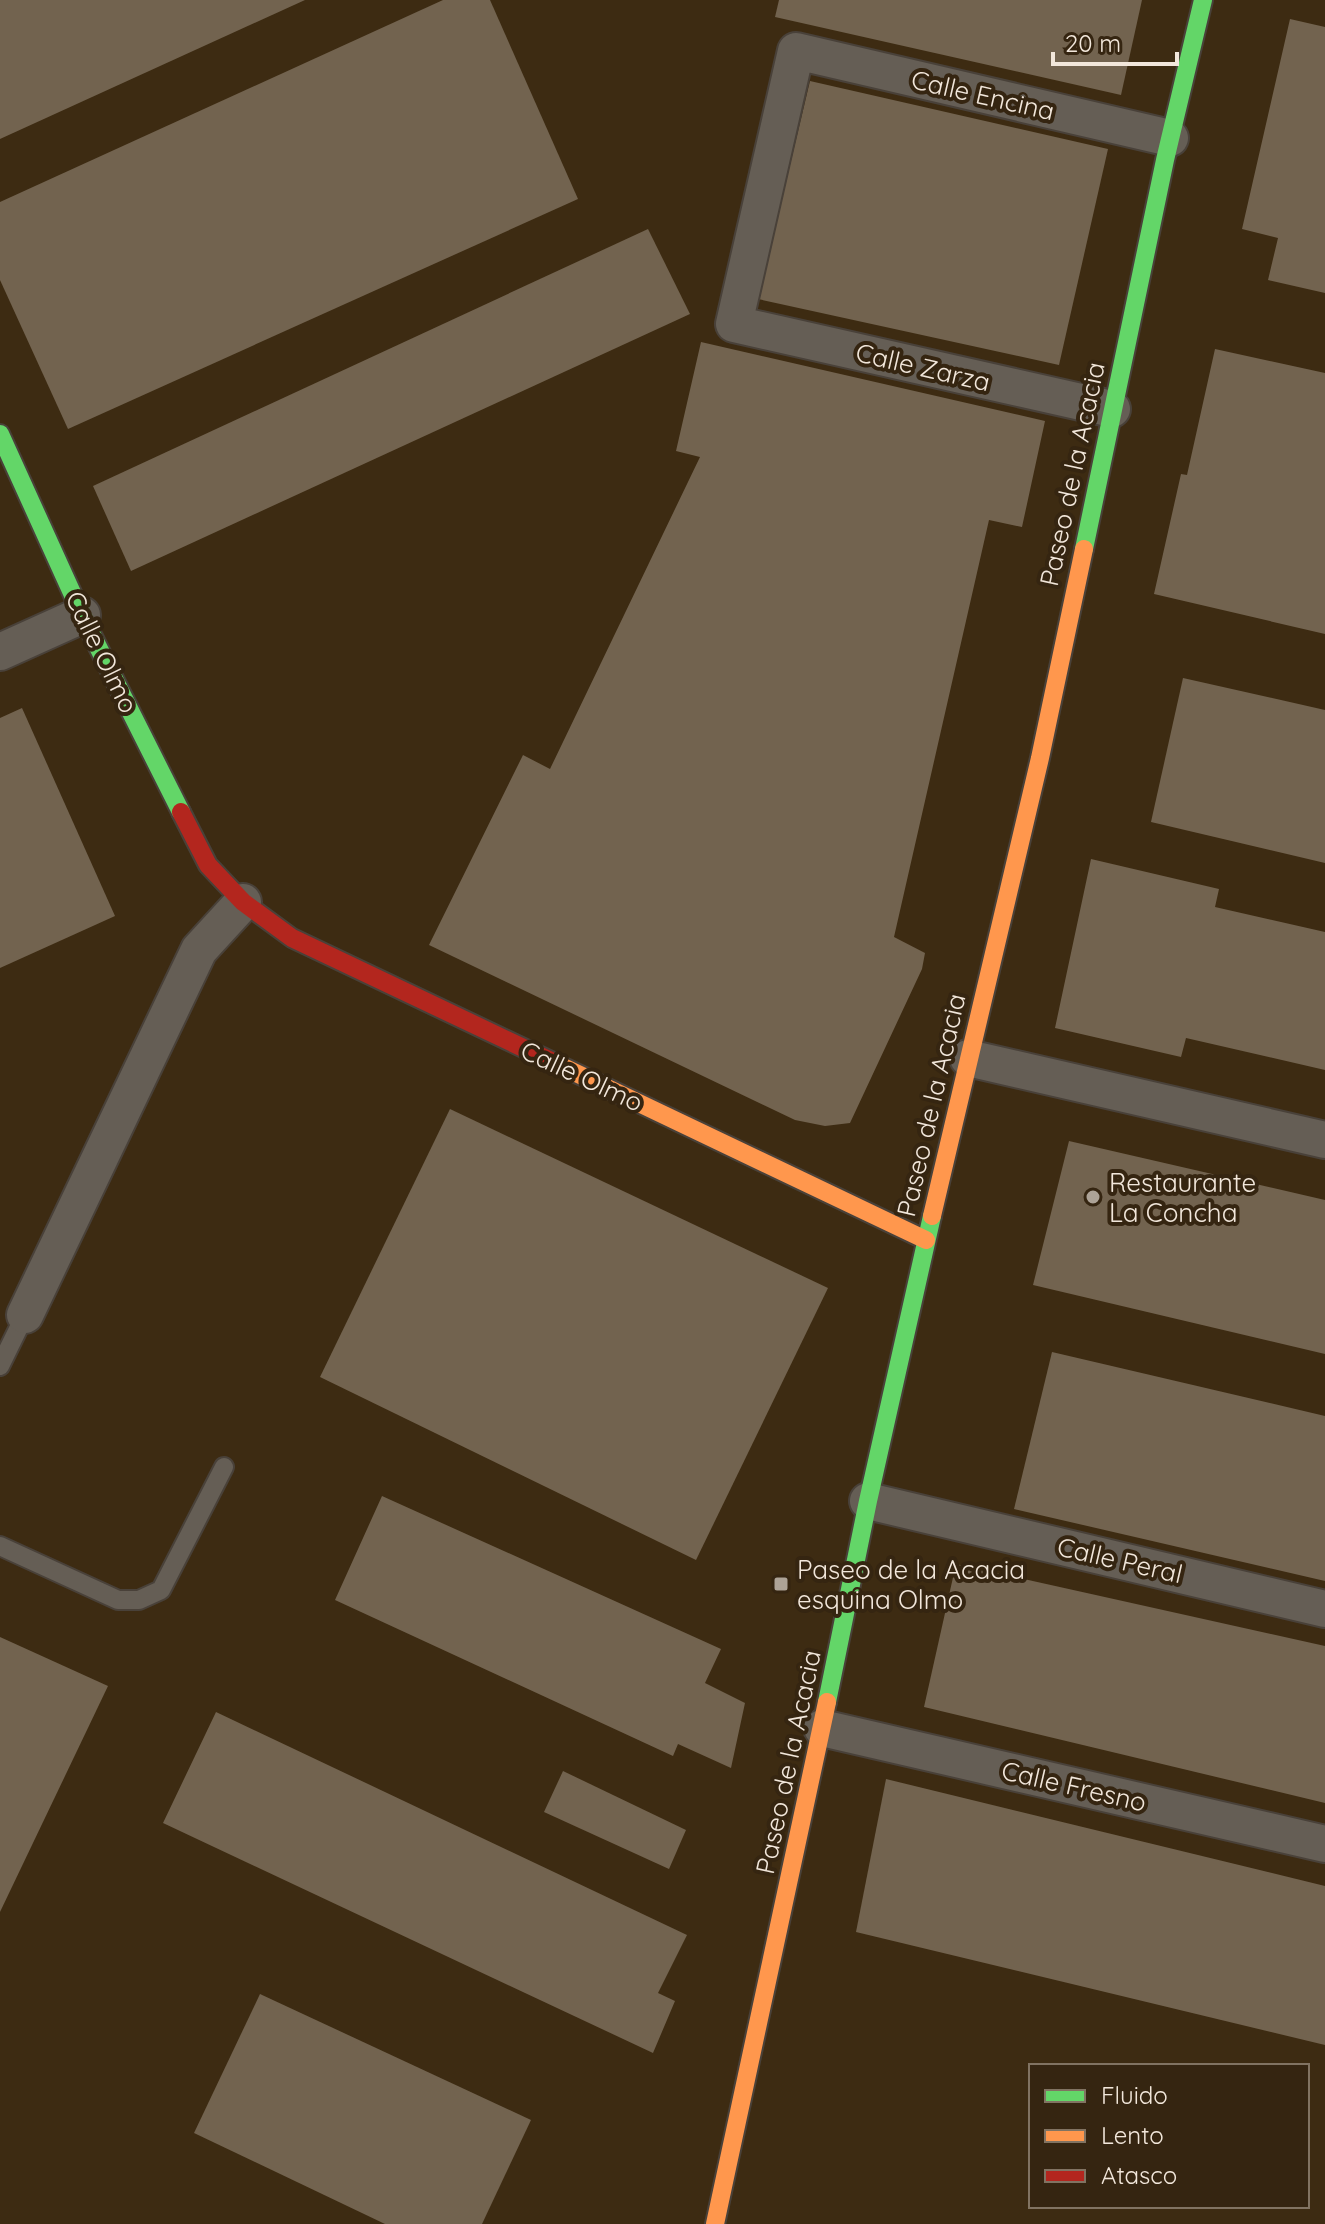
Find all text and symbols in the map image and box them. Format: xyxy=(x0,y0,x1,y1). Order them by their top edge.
scale bar xyxy=(1053,16,1177,66)
text: 20 m xyxy=(1065,28,1121,58)
street label: Calle Encina xyxy=(908,63,1058,127)
street label: Calle Zarza xyxy=(853,336,993,398)
street label: Paseo de la Acacia xyxy=(1032,359,1112,589)
street label: Calle Olmo xyxy=(58,586,146,718)
street label: Paseo de la Acacia xyxy=(889,990,973,1220)
street label: Calle Olmo xyxy=(515,1033,649,1119)
place label: Restaurante La Concha xyxy=(1109,1166,1256,1229)
marker: Restaurante La Concha xyxy=(1084,1188,1102,1206)
street label: Calle Peral xyxy=(1054,1530,1186,1590)
place label: Paseo de la Acacia esquina Olmo xyxy=(797,1553,1025,1616)
marker: Paseo de la Acacia esquina Olmo xyxy=(772,1575,790,1593)
street label: Paseo de la Acacia xyxy=(748,1647,828,1877)
street label: Calle Fresno xyxy=(998,1753,1150,1819)
legend xyxy=(1029,2064,1309,2208)
text: Fluido xyxy=(1101,2080,1168,2110)
text: Lento xyxy=(1101,2120,1164,2150)
text: Atasco xyxy=(1101,2160,1177,2190)

